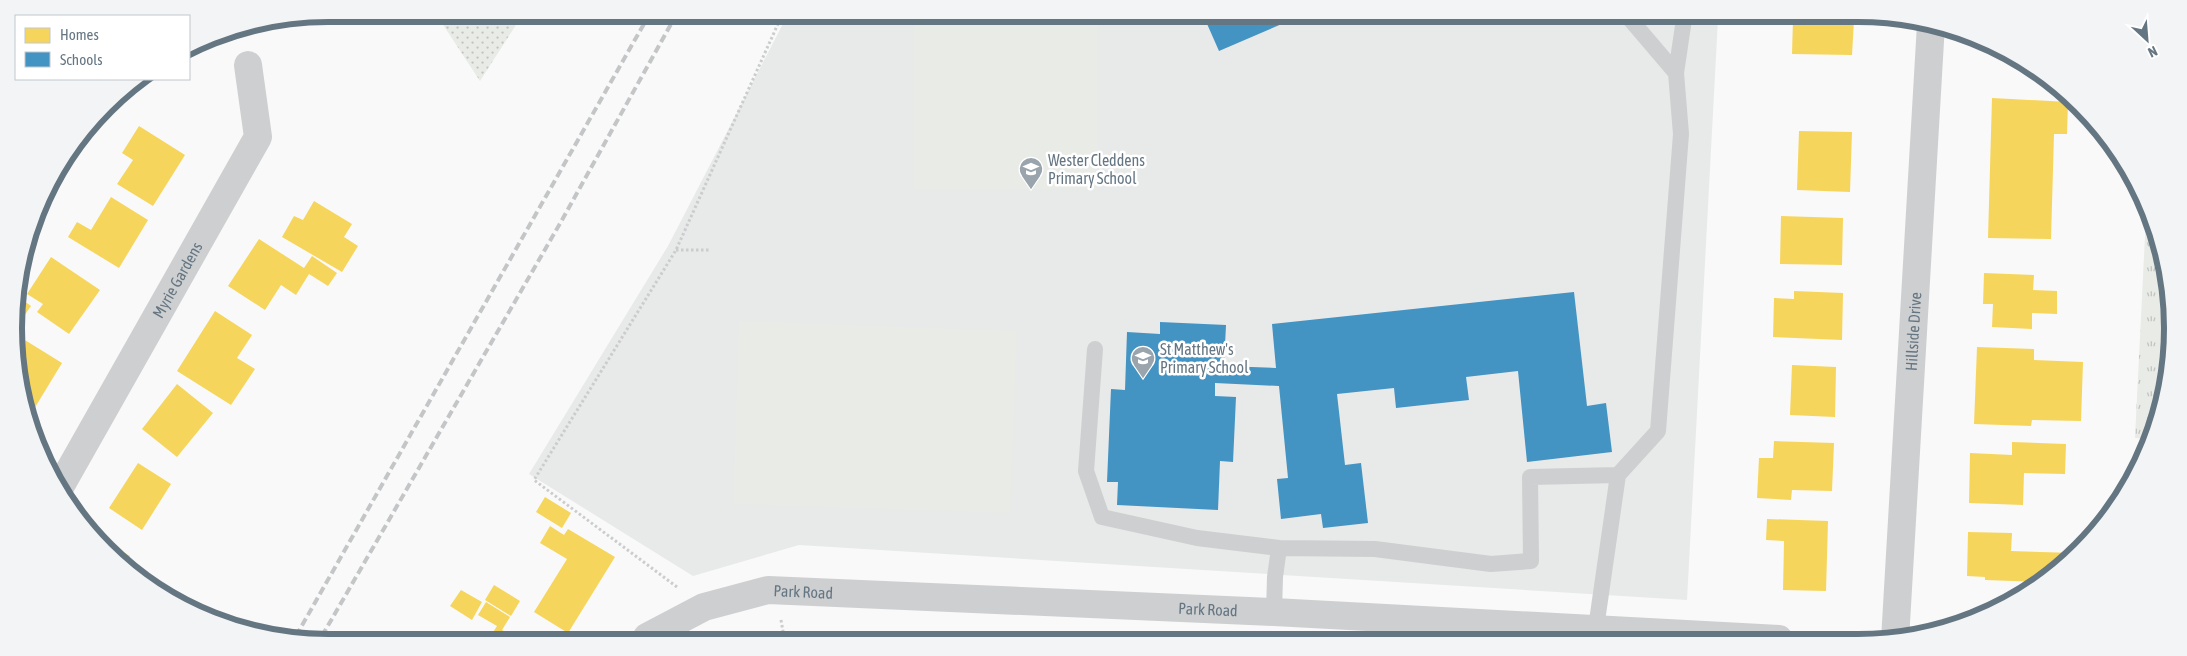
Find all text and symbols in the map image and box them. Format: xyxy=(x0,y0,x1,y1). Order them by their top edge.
legend xyxy=(15,15,190,80)
north arrow xyxy=(2122,15,2172,65)
text: Homes xyxy=(60,26,99,43)
text: N xyxy=(2145,43,2160,61)
text: Schools xyxy=(60,51,103,68)
place label: Wester Cleddens Primary School xyxy=(1048,151,1145,188)
school or university icon: Wester Cleddens Primary School xyxy=(1018,156,1044,190)
street label: Myrie Gardens xyxy=(149,238,206,321)
street label: Hillside Drive xyxy=(1902,292,1924,371)
place label: St Matthew's Primary School xyxy=(1160,340,1249,377)
school or university icon: St Matthew's Primary School xyxy=(1130,345,1156,379)
street label: Park Road xyxy=(773,581,833,602)
street label: Park Road xyxy=(1178,599,1238,619)

